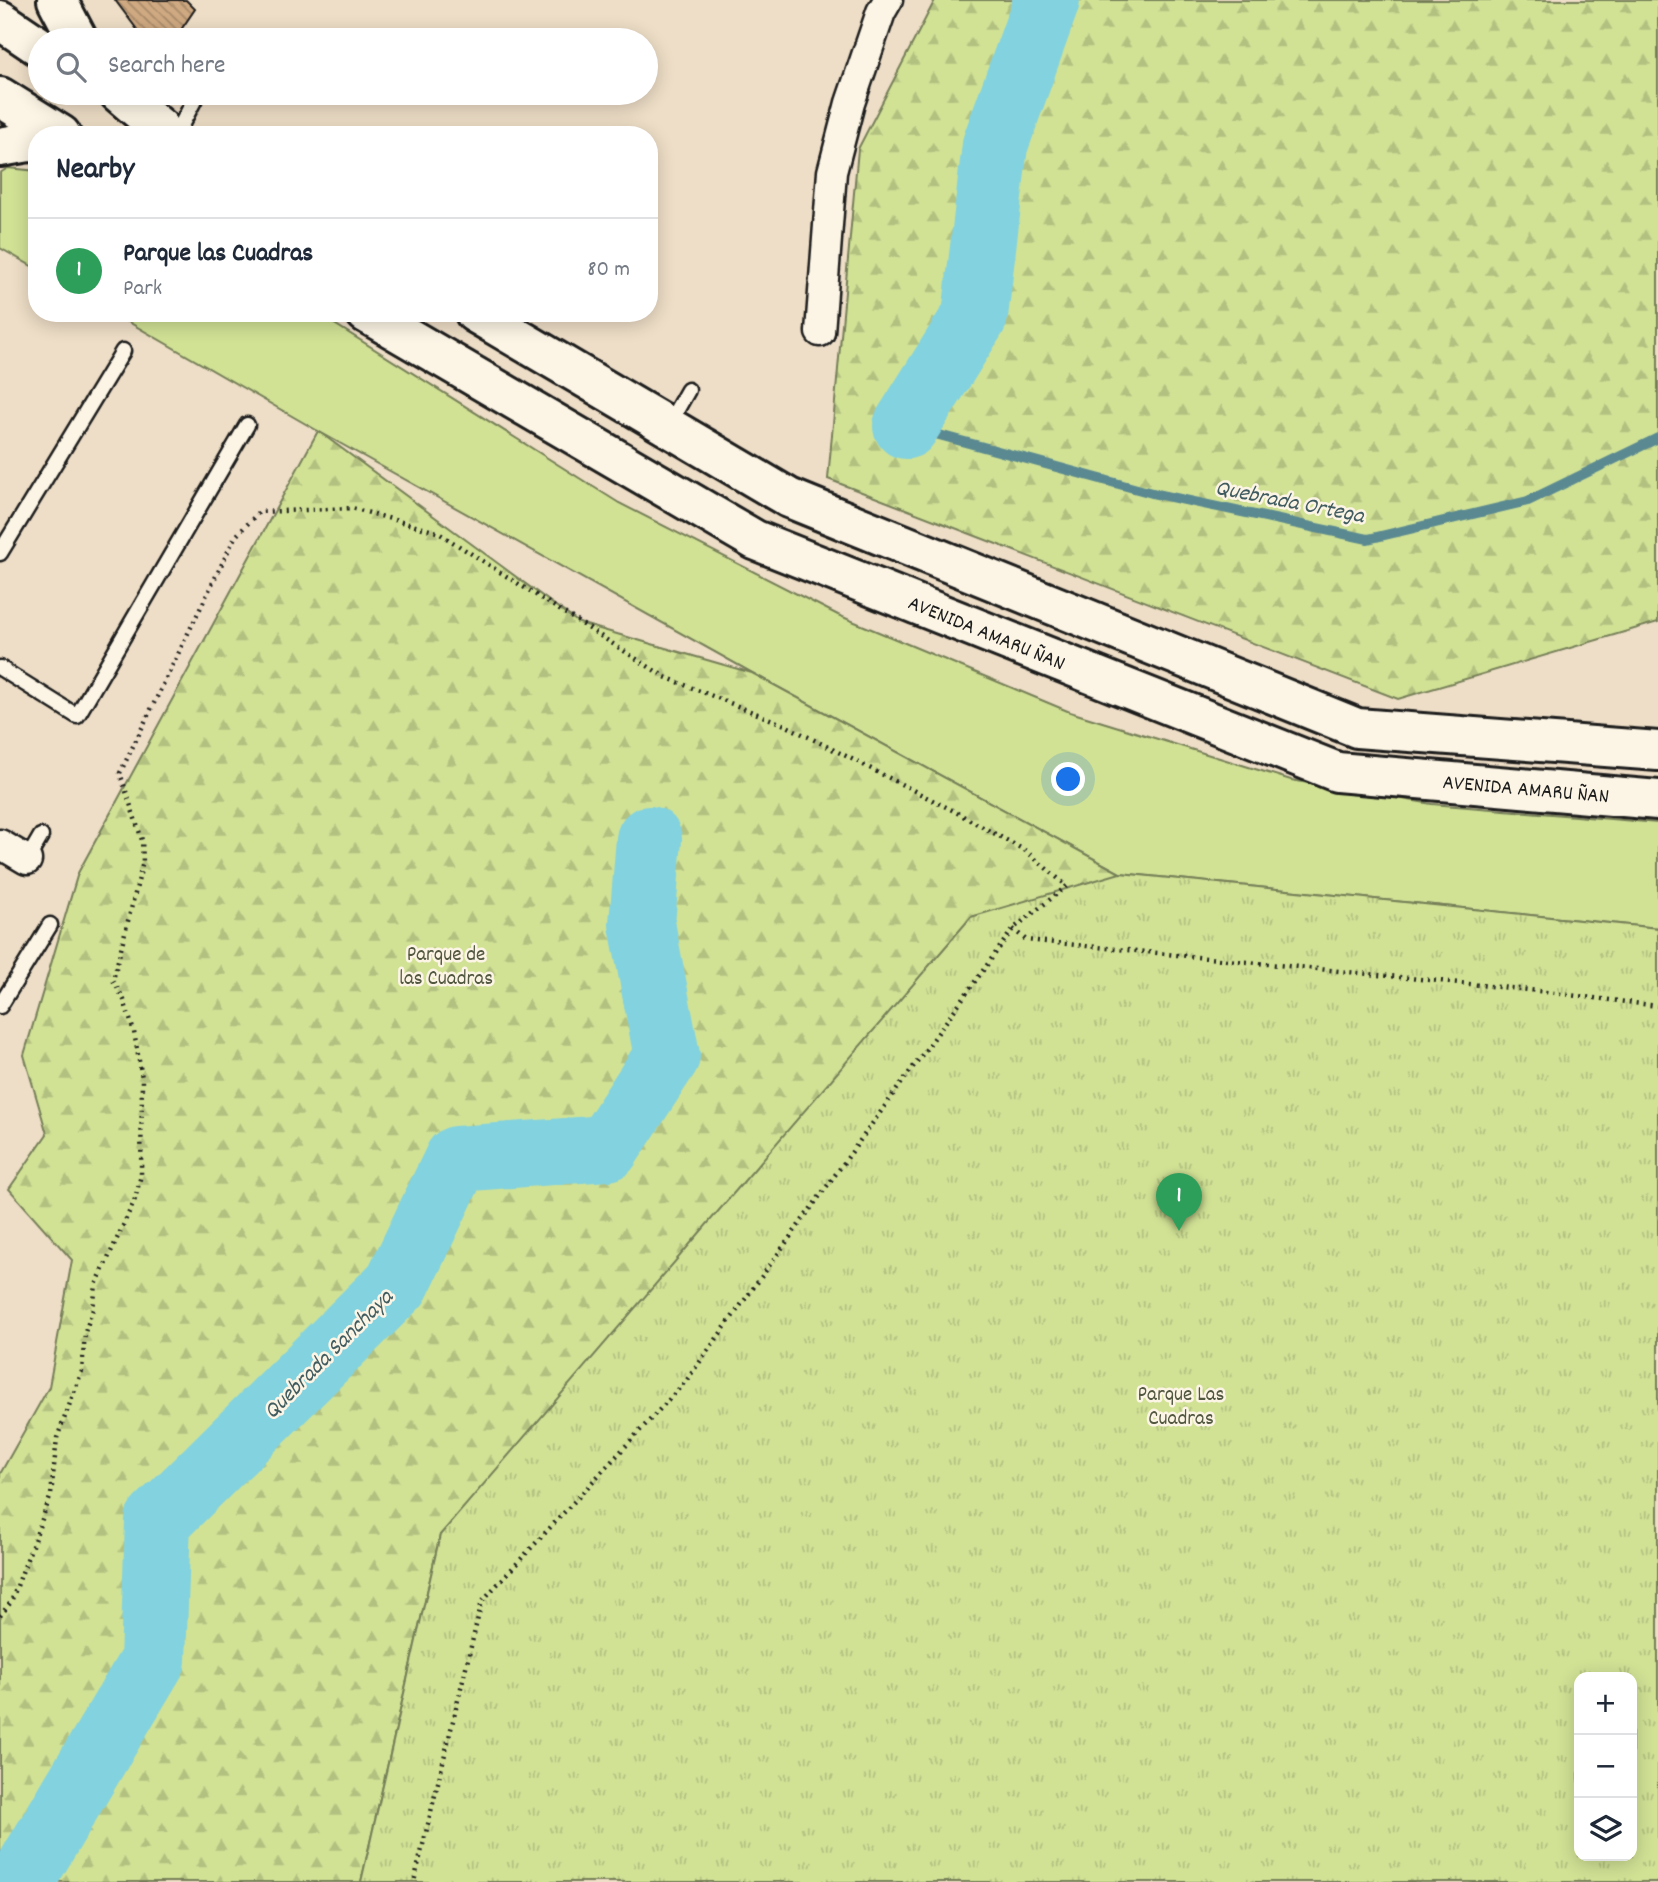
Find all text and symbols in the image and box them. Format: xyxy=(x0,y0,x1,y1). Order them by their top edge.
search box xyxy=(28,28,658,105)
icon: search xyxy=(52,48,90,86)
text: Search here xyxy=(108,48,226,85)
text: Nearby xyxy=(56,150,134,193)
text: Parque las Cuadras xyxy=(123,236,313,273)
text: 1 xyxy=(76,254,82,287)
text: 80 m xyxy=(587,254,630,287)
text: Park xyxy=(123,273,162,306)
water label: Quebrada Ortega xyxy=(1212,473,1368,534)
street label: AVENIDA AMARU ÑAN xyxy=(903,590,1069,680)
your location xyxy=(1051,762,1085,796)
street label: AVENIDA AMARU ÑAN xyxy=(1441,769,1610,813)
park label: Parque de las Cuadras xyxy=(399,941,493,995)
pin: 1 xyxy=(1156,1173,1202,1231)
water label: Quebrada Sanchaya xyxy=(257,1282,403,1428)
park label: Parque Las Cuadras xyxy=(1138,1381,1224,1435)
map controls xyxy=(1574,1672,1637,1861)
button: + xyxy=(1574,1672,1637,1735)
button: − xyxy=(1574,1735,1637,1798)
button: layers xyxy=(1574,1798,1637,1861)

